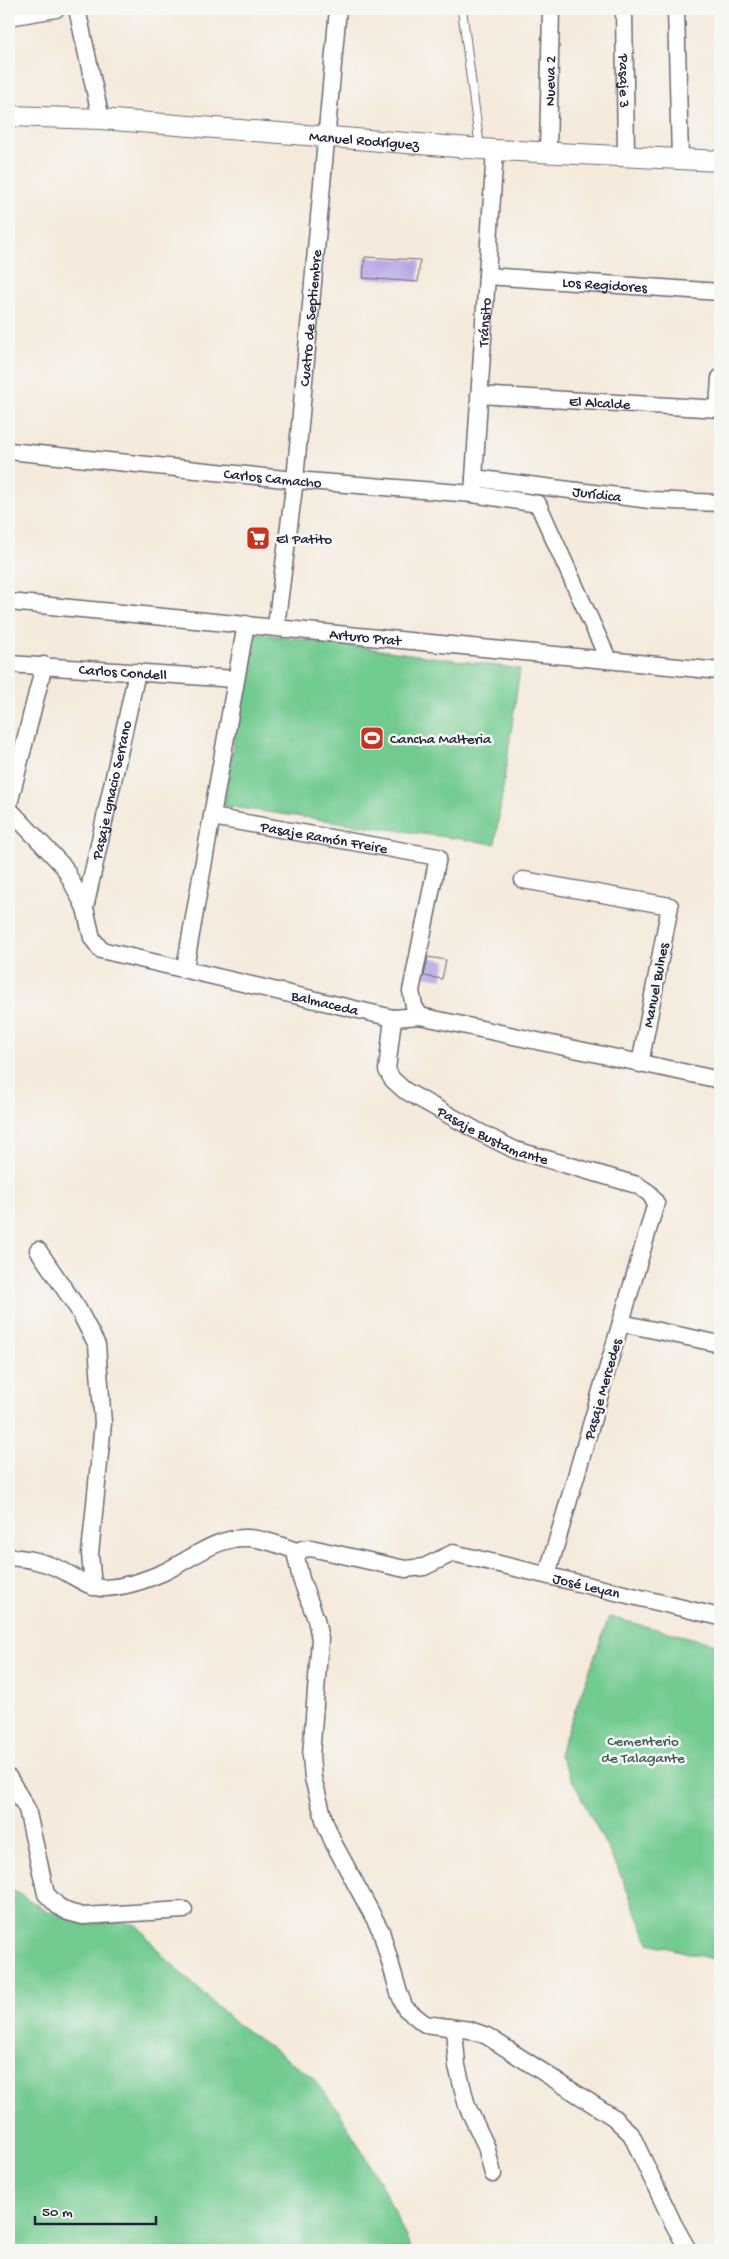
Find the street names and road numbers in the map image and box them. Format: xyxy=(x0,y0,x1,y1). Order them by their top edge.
street label: Pasaje 3 xyxy=(614,53,632,108)
street label: Nueva 2 xyxy=(542,56,561,106)
street label: Manuel Rodríguez xyxy=(308,128,420,155)
street label: Cuatro de Septiembre xyxy=(297,249,327,387)
street label: Los Regidores xyxy=(562,274,648,298)
street label: Tránsito xyxy=(475,297,497,349)
street label: El Alcalde xyxy=(568,393,631,415)
street label: Carlos Camacho xyxy=(223,466,322,493)
street label: Jurídica xyxy=(571,483,623,507)
street label: Arturo Prat xyxy=(328,626,404,651)
street label: Carlos Condell xyxy=(78,662,167,685)
street label: Pasaje Ignacio Serrano xyxy=(89,719,137,863)
street label: Pasaje Ramón Freire xyxy=(258,819,389,859)
street label: Manuel Bulnes xyxy=(640,941,674,1029)
street label: Balmaceda xyxy=(288,987,361,1021)
street label: Pasaje Bustamante xyxy=(432,1103,550,1170)
street label: Pasaje Mercedes xyxy=(581,1336,627,1443)
street label: José Leyan xyxy=(551,1570,622,1604)

